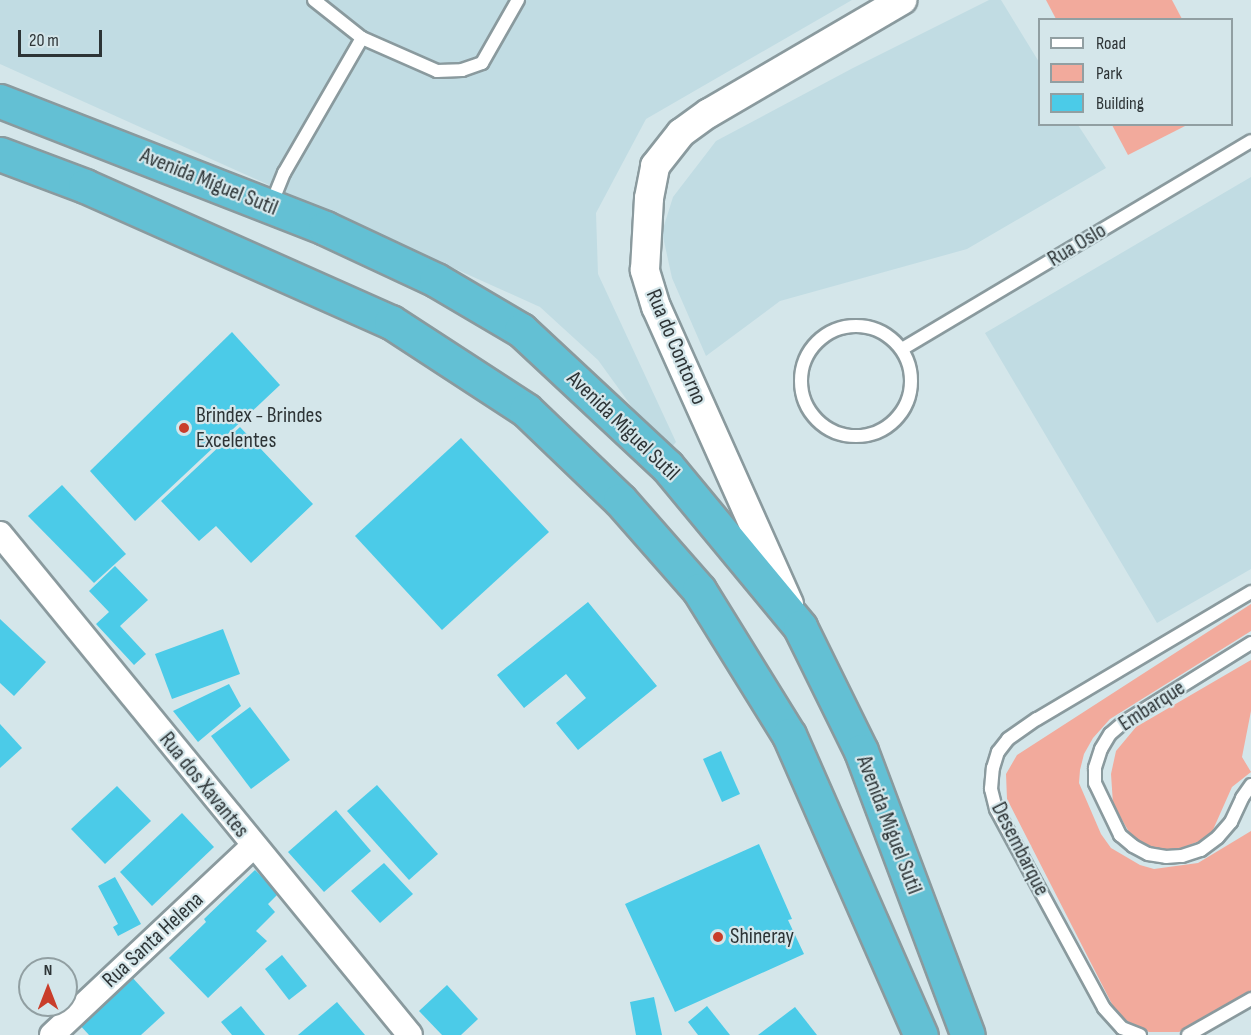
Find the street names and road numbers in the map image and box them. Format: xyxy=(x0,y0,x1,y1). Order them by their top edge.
street label: Avenida Miguel Sutil xyxy=(136,142,282,222)
street label: Rua Oslo xyxy=(1043,217,1111,273)
street label: Rua do Contorno xyxy=(640,285,712,409)
street label: Avenida Miguel Sutil xyxy=(561,366,685,486)
street label: Embarque xyxy=(1114,675,1190,737)
street label: Rua dos Xavantes xyxy=(153,727,255,843)
street label: Avenida Miguel Sutil xyxy=(851,752,927,898)
street label: Desembarque xyxy=(985,798,1055,900)
street label: Rua Santa Helena xyxy=(97,887,209,993)

